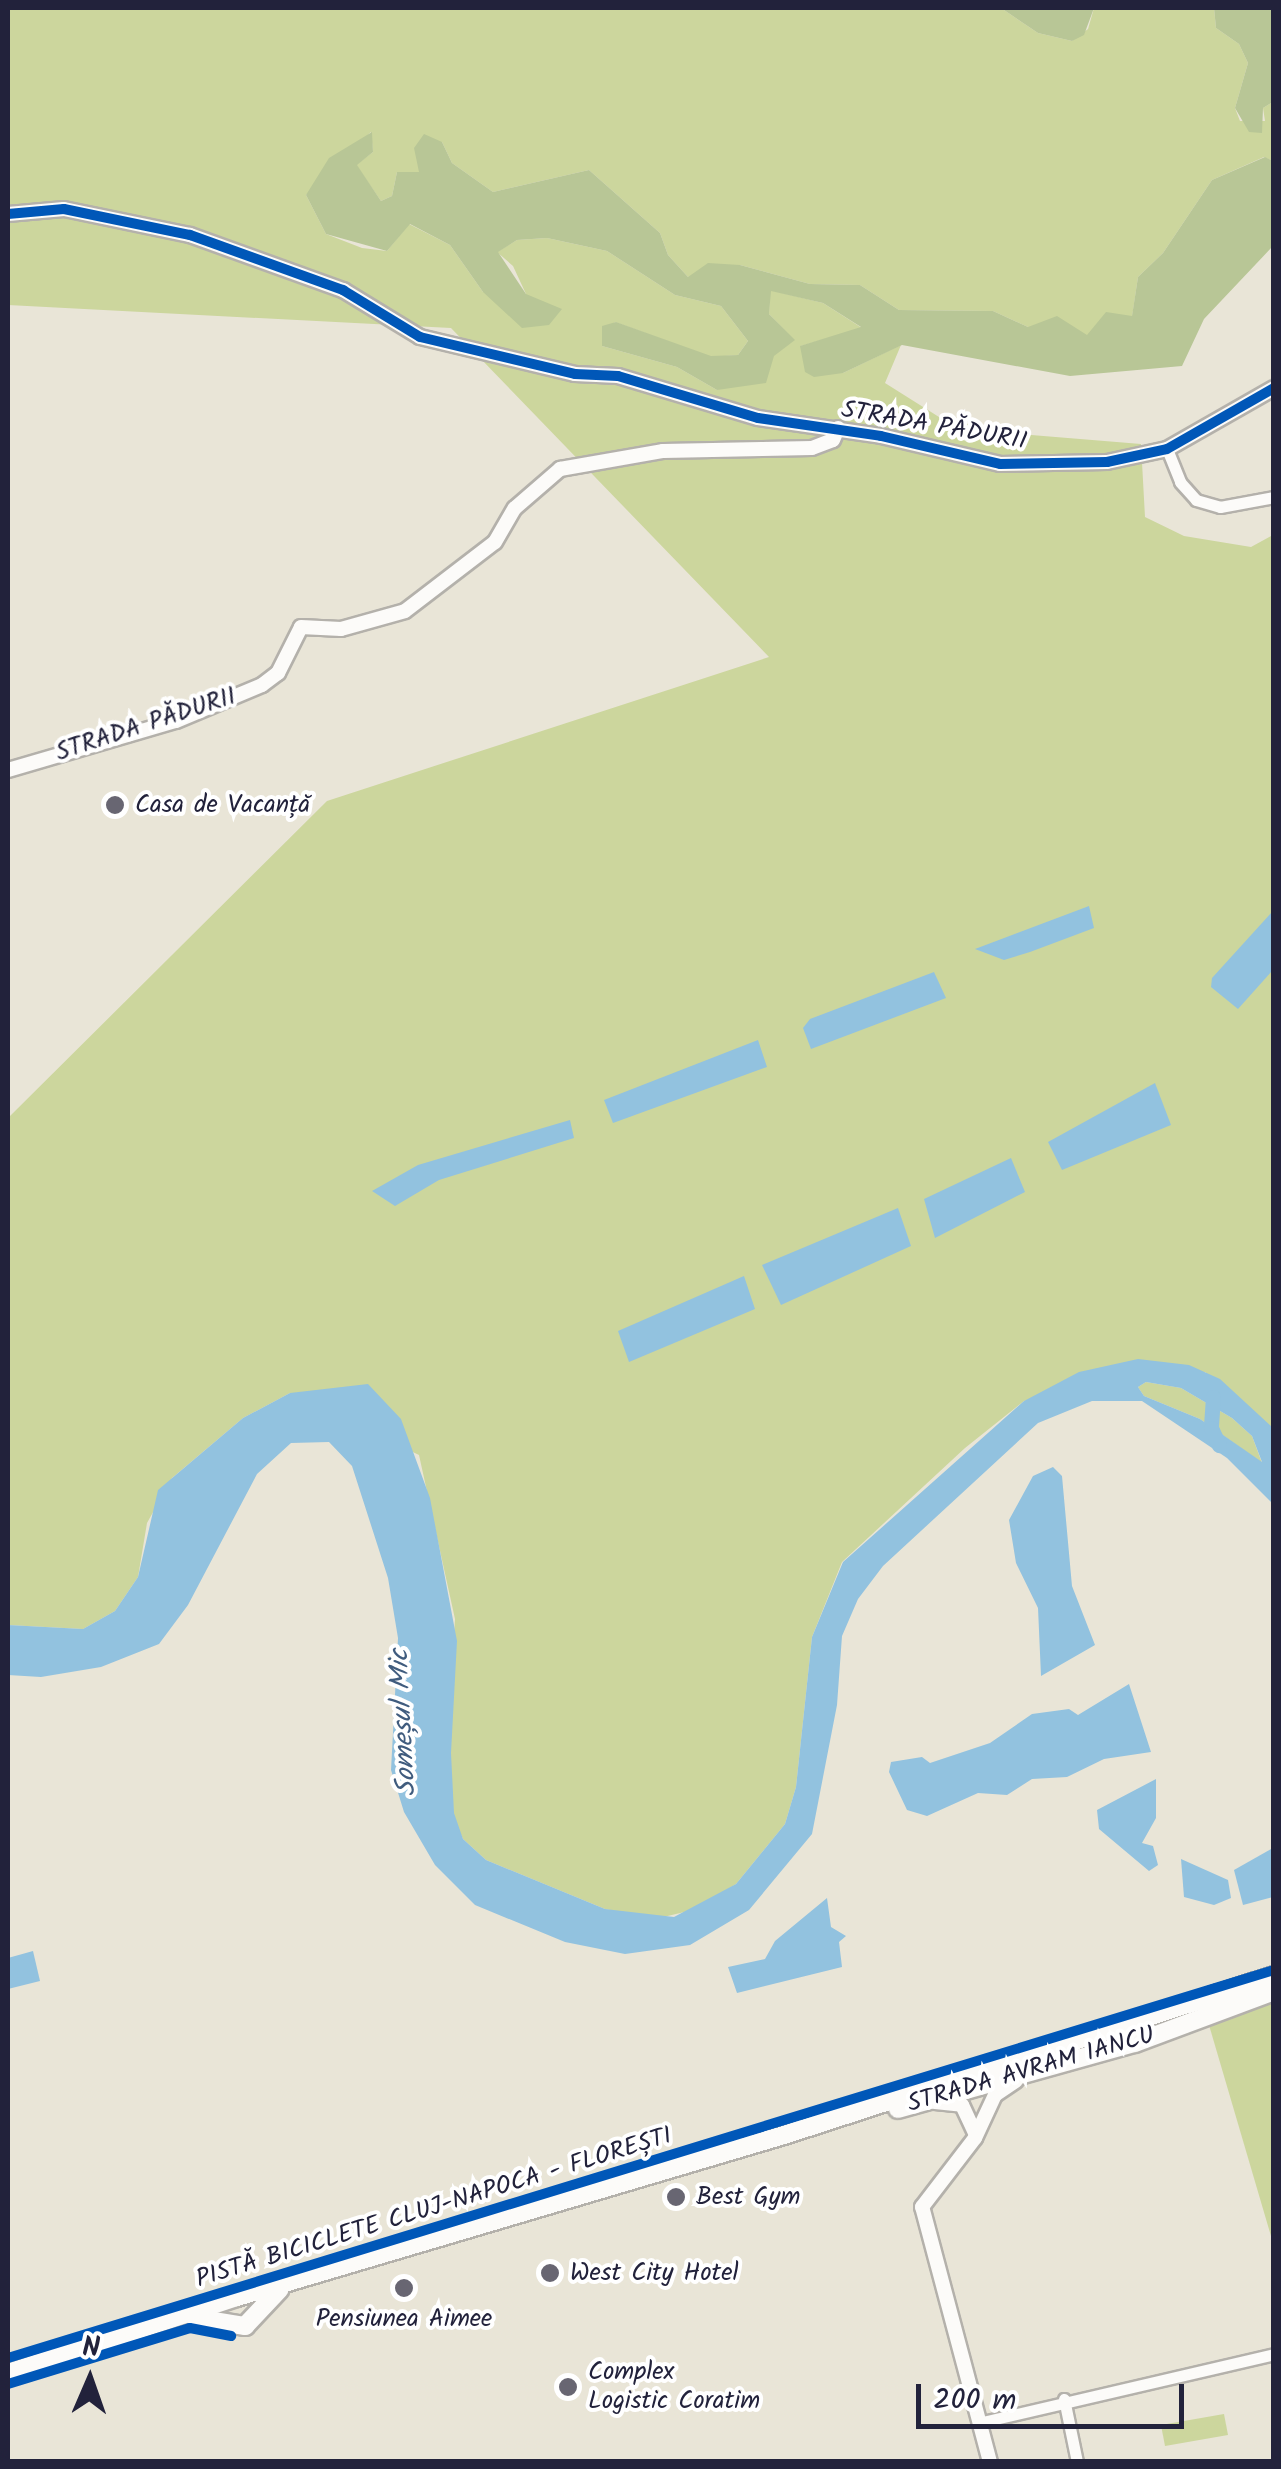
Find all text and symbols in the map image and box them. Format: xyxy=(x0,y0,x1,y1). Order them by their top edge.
street label: STRADA PĂDURII xyxy=(839,395,1029,457)
street label: STRADA PĂDURII xyxy=(52,682,240,768)
place label: Casa de Vacanță xyxy=(135,790,310,820)
marker: Casa de Vacanță xyxy=(104,794,126,816)
water label: Someșul Mic xyxy=(383,1649,425,1797)
street label: STRADA AVRAM IANCU xyxy=(904,2020,1158,2120)
street label: PISTĂ BICICLETE CLUJ-NAPOCA - FLOREȘTI xyxy=(192,2121,676,2295)
place label: Best Gym xyxy=(696,2182,800,2212)
marker: Best Gym xyxy=(665,2186,687,2208)
place label: West City Hotel xyxy=(570,2258,739,2288)
marker: West City Hotel xyxy=(539,2262,561,2284)
marker: Pensiunea Aimee xyxy=(393,2277,415,2299)
place label: Pensiunea Aimee xyxy=(316,2304,492,2334)
text: N xyxy=(81,2326,101,2371)
north arrow xyxy=(40,2329,140,2429)
place label: Complex Logistic Coratim xyxy=(588,2358,760,2417)
scale bar xyxy=(921,2364,1188,2426)
marker: Complex Logistic Coratim xyxy=(557,2376,579,2398)
text: 200 m xyxy=(933,2377,1016,2425)

